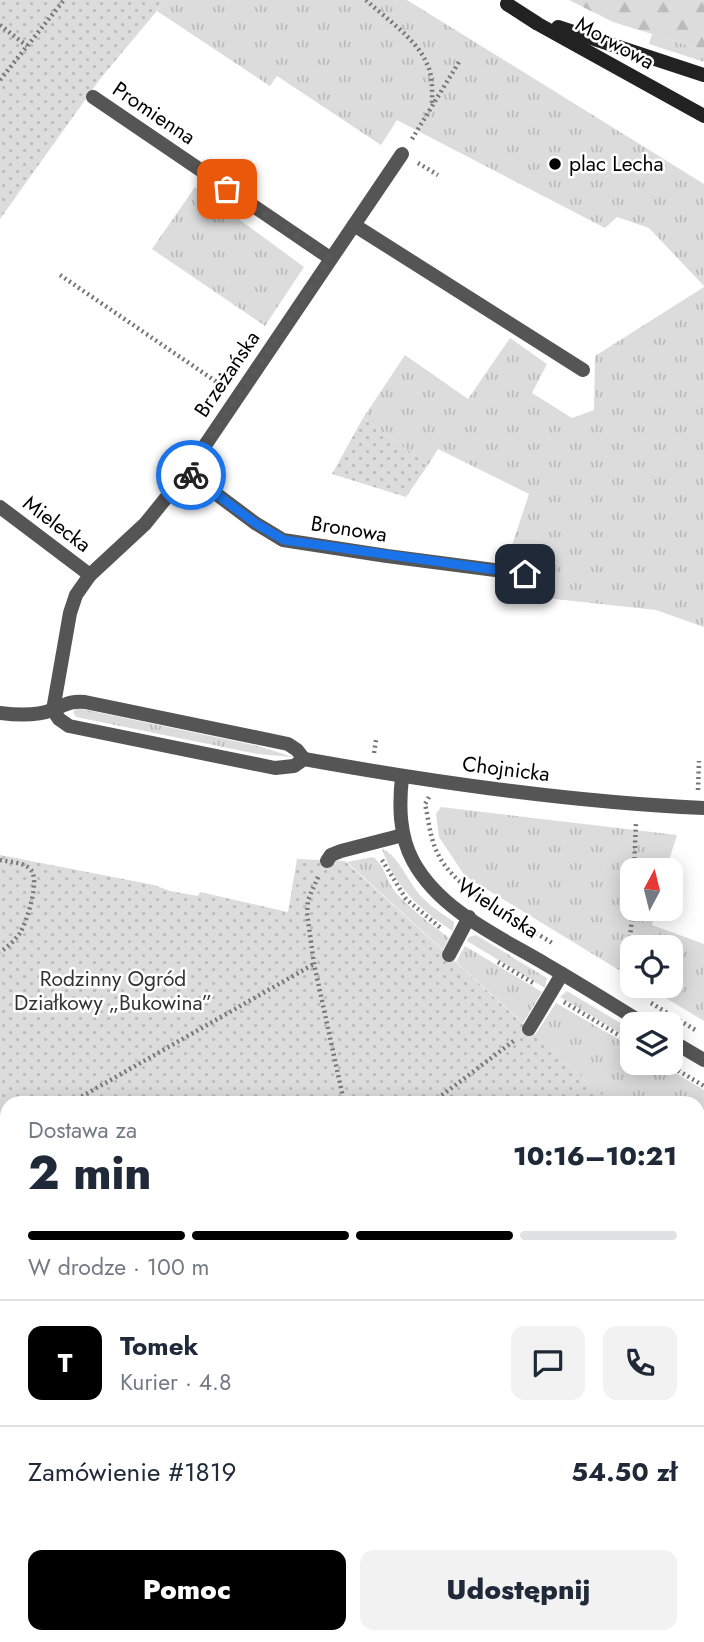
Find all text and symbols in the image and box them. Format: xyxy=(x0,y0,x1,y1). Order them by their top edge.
street label: Morwowa xyxy=(570,9,660,77)
street label: Promienna xyxy=(107,74,201,152)
place label: plac Lecha xyxy=(569,149,664,179)
marker: plac Lecha xyxy=(547,156,563,172)
pin xyxy=(197,159,257,219)
icon: bag xyxy=(208,170,246,208)
street label: Brzeżańska xyxy=(187,325,267,423)
courier xyxy=(156,440,226,510)
icon: bike xyxy=(172,456,210,494)
street label: Mielecka xyxy=(17,488,97,560)
street label: Bronowa xyxy=(309,508,389,550)
pin xyxy=(495,544,555,604)
icon: home xyxy=(506,555,544,593)
street label: Chojnicka xyxy=(460,749,552,789)
north arrow xyxy=(620,858,682,920)
map controls xyxy=(620,858,683,1075)
street label: Wieluńska xyxy=(451,870,545,946)
button: locate xyxy=(620,935,683,998)
park label: Rodzinny Ogród Działkowy „Bukowina” xyxy=(14,964,212,1018)
button: layers xyxy=(620,1012,683,1075)
text: Dostawa za xyxy=(28,1113,137,1147)
text: 10:16–10:21 xyxy=(513,1137,677,1175)
text: 2 min xyxy=(28,1140,152,1206)
text: W drodze · 100 m xyxy=(28,1250,210,1284)
button: chat xyxy=(511,1326,585,1400)
button: phone xyxy=(603,1326,677,1400)
text: Tomek xyxy=(120,1327,199,1365)
text: T xyxy=(58,1344,72,1382)
text: Kurier · 4.8 xyxy=(120,1365,232,1399)
text: Zamówienie #1819 xyxy=(28,1453,237,1491)
text: 54.50 zł xyxy=(571,1453,677,1491)
button: Pomoc xyxy=(28,1550,346,1630)
button: Udostępnij xyxy=(360,1550,677,1630)

